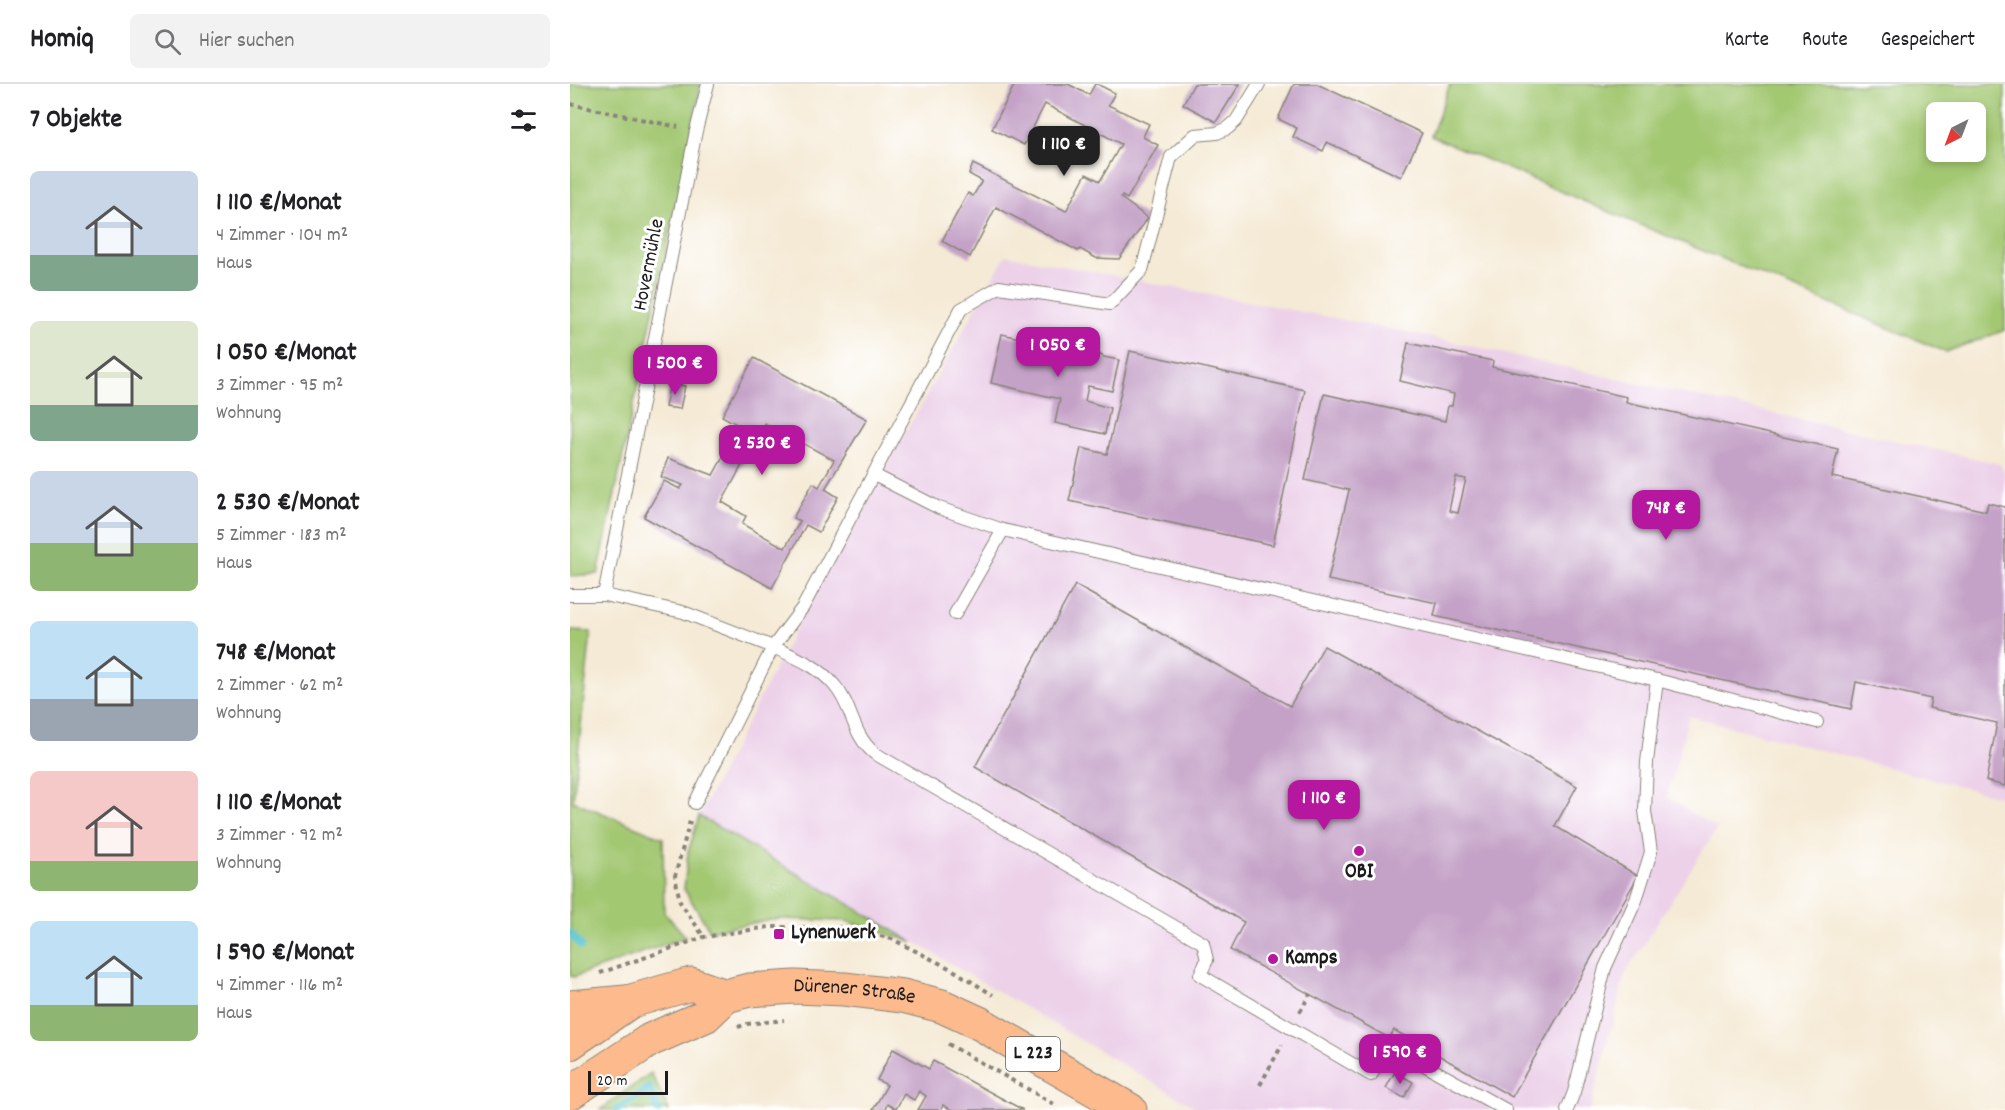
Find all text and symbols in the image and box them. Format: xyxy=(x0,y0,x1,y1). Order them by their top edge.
search box xyxy=(130,14,550,68)
text: Homiq xyxy=(30,21,94,61)
icon: search xyxy=(151,25,184,58)
text: Hier suchen xyxy=(199,26,294,57)
text: Karte xyxy=(1725,26,1769,56)
text: Route xyxy=(1802,26,1848,56)
text: Gespeichert xyxy=(1881,26,1975,56)
text: 7 Objekte xyxy=(30,102,122,139)
north arrow xyxy=(1926,102,1986,162)
map controls xyxy=(1926,102,1986,162)
icon: filters xyxy=(507,104,540,137)
pin: 1 110 € xyxy=(1009,126,1119,177)
text: 1 110 € xyxy=(1042,131,1086,159)
text: 1 110 €/Monat xyxy=(216,185,342,222)
icon: home xyxy=(78,195,150,267)
street label: Hovermühle xyxy=(626,216,674,314)
text: 4 Zimmer · 104 m² xyxy=(216,222,348,250)
text: Haus xyxy=(216,250,253,278)
pin: 1 050 € xyxy=(1003,327,1113,378)
text: 1 050 € xyxy=(1030,332,1086,360)
text: 1 050 €/Monat xyxy=(216,335,357,372)
icon: home xyxy=(78,345,150,417)
pin: 1 500 € xyxy=(620,345,730,396)
text: 1 500 € xyxy=(647,350,703,378)
text: 3 Zimmer · 95 m² xyxy=(216,372,343,400)
text: Wohnung xyxy=(216,400,281,428)
pin: 2 530 € xyxy=(707,425,817,476)
text: 2 530 € xyxy=(733,430,791,458)
text: 2 530 €/Monat xyxy=(216,485,360,522)
pin: 748 € xyxy=(1624,490,1708,541)
icon: home xyxy=(78,495,150,567)
text: 748 € xyxy=(1646,495,1686,523)
text: 5 Zimmer · 183 m² xyxy=(216,522,347,550)
text: Haus xyxy=(216,550,253,578)
text: 748 €/Monat xyxy=(216,635,336,672)
icon: home xyxy=(78,645,150,717)
text: 2 Zimmer · 62 m² xyxy=(216,672,343,700)
text: Wohnung xyxy=(216,700,281,728)
pin: 1 110 € xyxy=(1269,780,1379,831)
text: 1 110 €/Monat xyxy=(216,785,342,822)
text: 1 110 € xyxy=(1302,785,1346,813)
icon: home xyxy=(78,795,150,867)
text: 3 Zimmer · 92 m² xyxy=(216,822,343,850)
marker: OBI xyxy=(1352,844,1366,858)
text: Wohnung xyxy=(216,850,281,878)
place label: OBI xyxy=(1345,858,1374,888)
place label: Lynenwerk xyxy=(791,919,876,949)
marker: Lynenwerk xyxy=(772,927,786,941)
text: 1 590 €/Monat xyxy=(216,935,354,972)
place label: Kamps xyxy=(1285,944,1338,974)
icon: home xyxy=(78,945,150,1017)
marker: Kamps xyxy=(1266,952,1280,966)
text: 4 Zimmer · 116 m² xyxy=(216,972,343,1000)
street label: Dürener Straße xyxy=(793,972,919,1014)
text: Haus xyxy=(216,1000,253,1028)
pin: 1 590 € xyxy=(1345,1034,1455,1085)
road number: L 223 xyxy=(1006,1037,1060,1071)
text: 1 590 € xyxy=(1373,1039,1427,1067)
scale bar xyxy=(588,1068,668,1096)
text: 20 m xyxy=(597,1070,627,1093)

